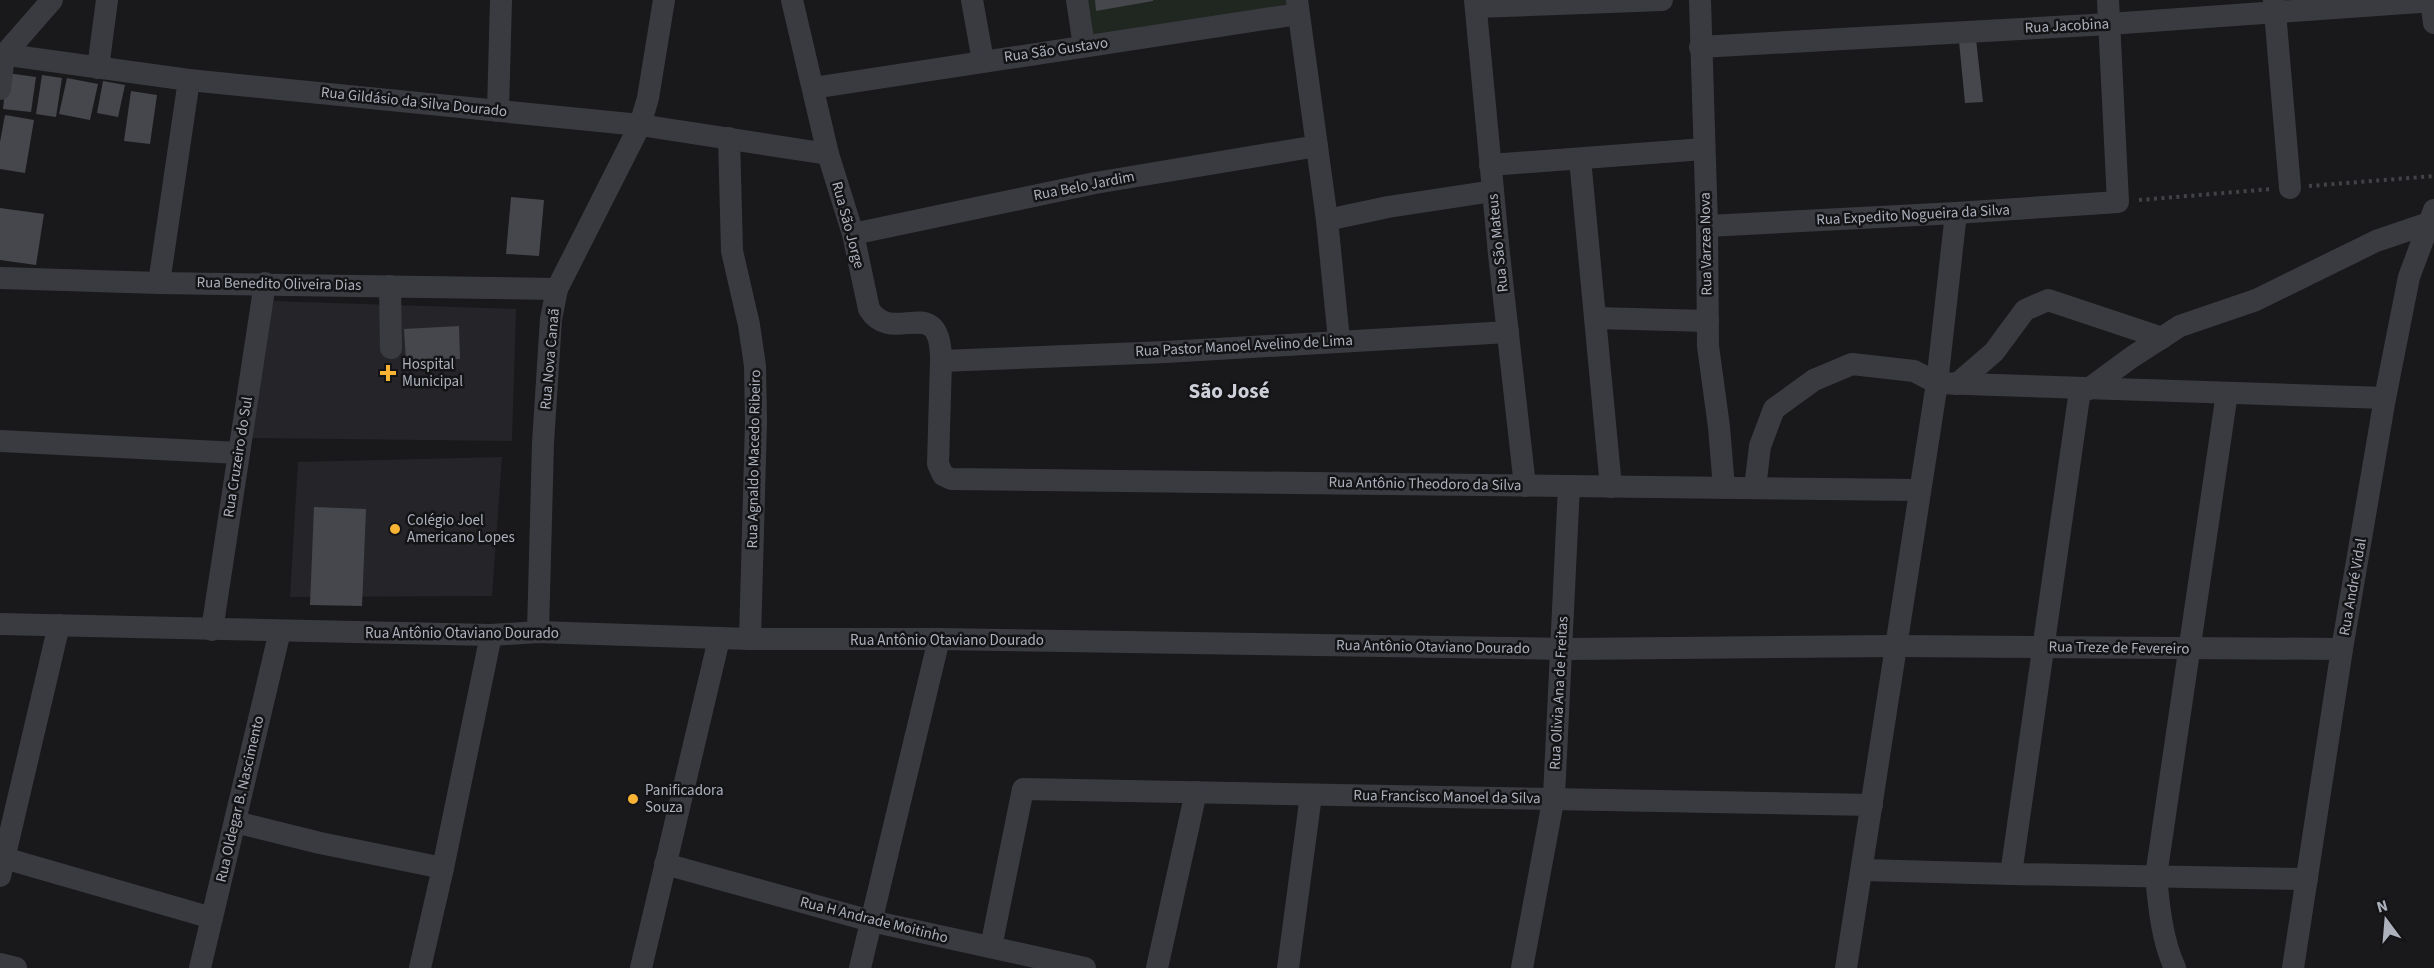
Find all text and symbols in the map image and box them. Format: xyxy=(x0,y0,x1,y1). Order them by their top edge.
street label: Rua Jacobina xyxy=(2024,13,2110,39)
street label: Rua São Gustavo xyxy=(1003,32,1109,68)
street label: Rua Gildásio da Silva Dourado xyxy=(320,82,508,122)
street label: Rua Belo Jardim xyxy=(1032,166,1136,206)
street label: Rua São Jorge xyxy=(826,179,870,271)
street label: Rua Varzea Nova xyxy=(1695,192,1717,296)
street label: Rua São Mateus xyxy=(1482,193,1514,293)
street label: Rua Expedito Nogueira da Silva xyxy=(1816,199,2010,231)
street label: Rua Benedito Oliveira Dias xyxy=(196,272,362,296)
street label: Rua Nova Canaã xyxy=(535,307,565,411)
street label: Rua Pastor Manoel Avelino de Lima xyxy=(1135,330,1353,362)
place label: Hospital Municipal xyxy=(402,354,463,392)
marker: Hospital Municipal xyxy=(379,364,397,382)
street label: Rua Agnaldo Macedo Ribeiro xyxy=(742,369,766,549)
district label: São José xyxy=(1188,376,1270,406)
street label: Rua Cruzeiro do Sul xyxy=(218,395,258,519)
street label: Rua Antônio Theodoro da Silva xyxy=(1328,472,1522,496)
place label: Colégio Joel Americano Lopes xyxy=(407,510,515,548)
marker: Colégio Joel Americano Lopes xyxy=(388,522,402,536)
street label: Rua André Vidal xyxy=(2334,536,2372,637)
street label: Rua Olivia Ana de Freitas xyxy=(1544,616,1574,770)
street label: Rua Antônio Otaviano Dourado xyxy=(365,623,559,644)
street label: Rua Antônio Otaviano Dourado xyxy=(850,630,1044,651)
street label: Rua Antônio Otaviano Dourado xyxy=(1336,635,1530,659)
street label: Rua Treze de Fevereiro xyxy=(2048,636,2190,660)
street label: Rua Oldegar B. Nascimento xyxy=(211,714,269,884)
place label: Panificadora Souza xyxy=(645,780,724,818)
street label: Rua Francisco Manoel da Silva xyxy=(1353,785,1541,809)
marker: Panificadora Souza xyxy=(626,792,640,806)
north arrow xyxy=(2356,890,2416,950)
street label: Rua H Andrade Moitinho xyxy=(798,891,950,949)
text: N xyxy=(2374,895,2390,919)

